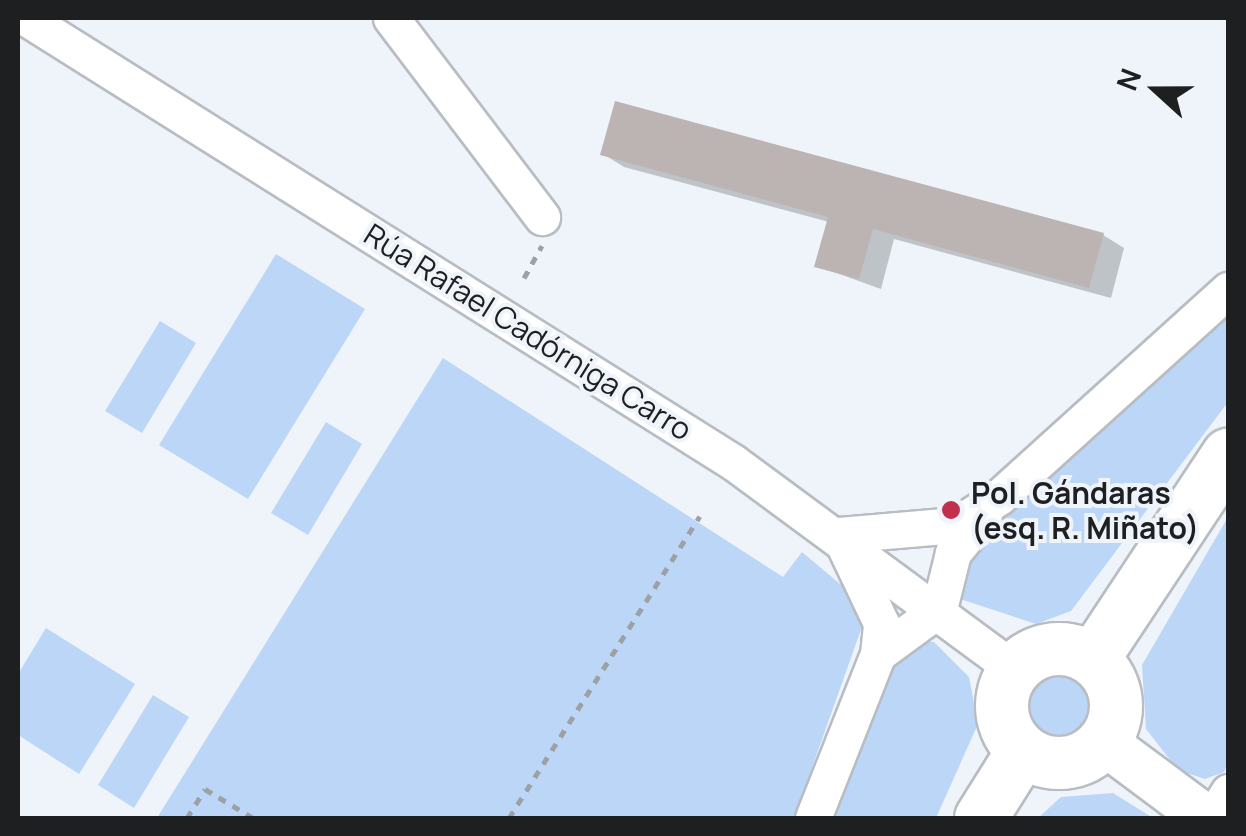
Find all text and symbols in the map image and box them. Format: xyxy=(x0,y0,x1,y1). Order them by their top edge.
north arrow xyxy=(1106,40,1206,140)
text: N xyxy=(1107,63,1149,95)
street label: Rúa Rafael Cadórniga Carro xyxy=(358,216,698,448)
place label: Pol. Gándaras (esq. R. Miñato) xyxy=(971,475,1199,546)
marker: Pol. Gándaras (esq. R. Miñato) xyxy=(940,499,962,521)

